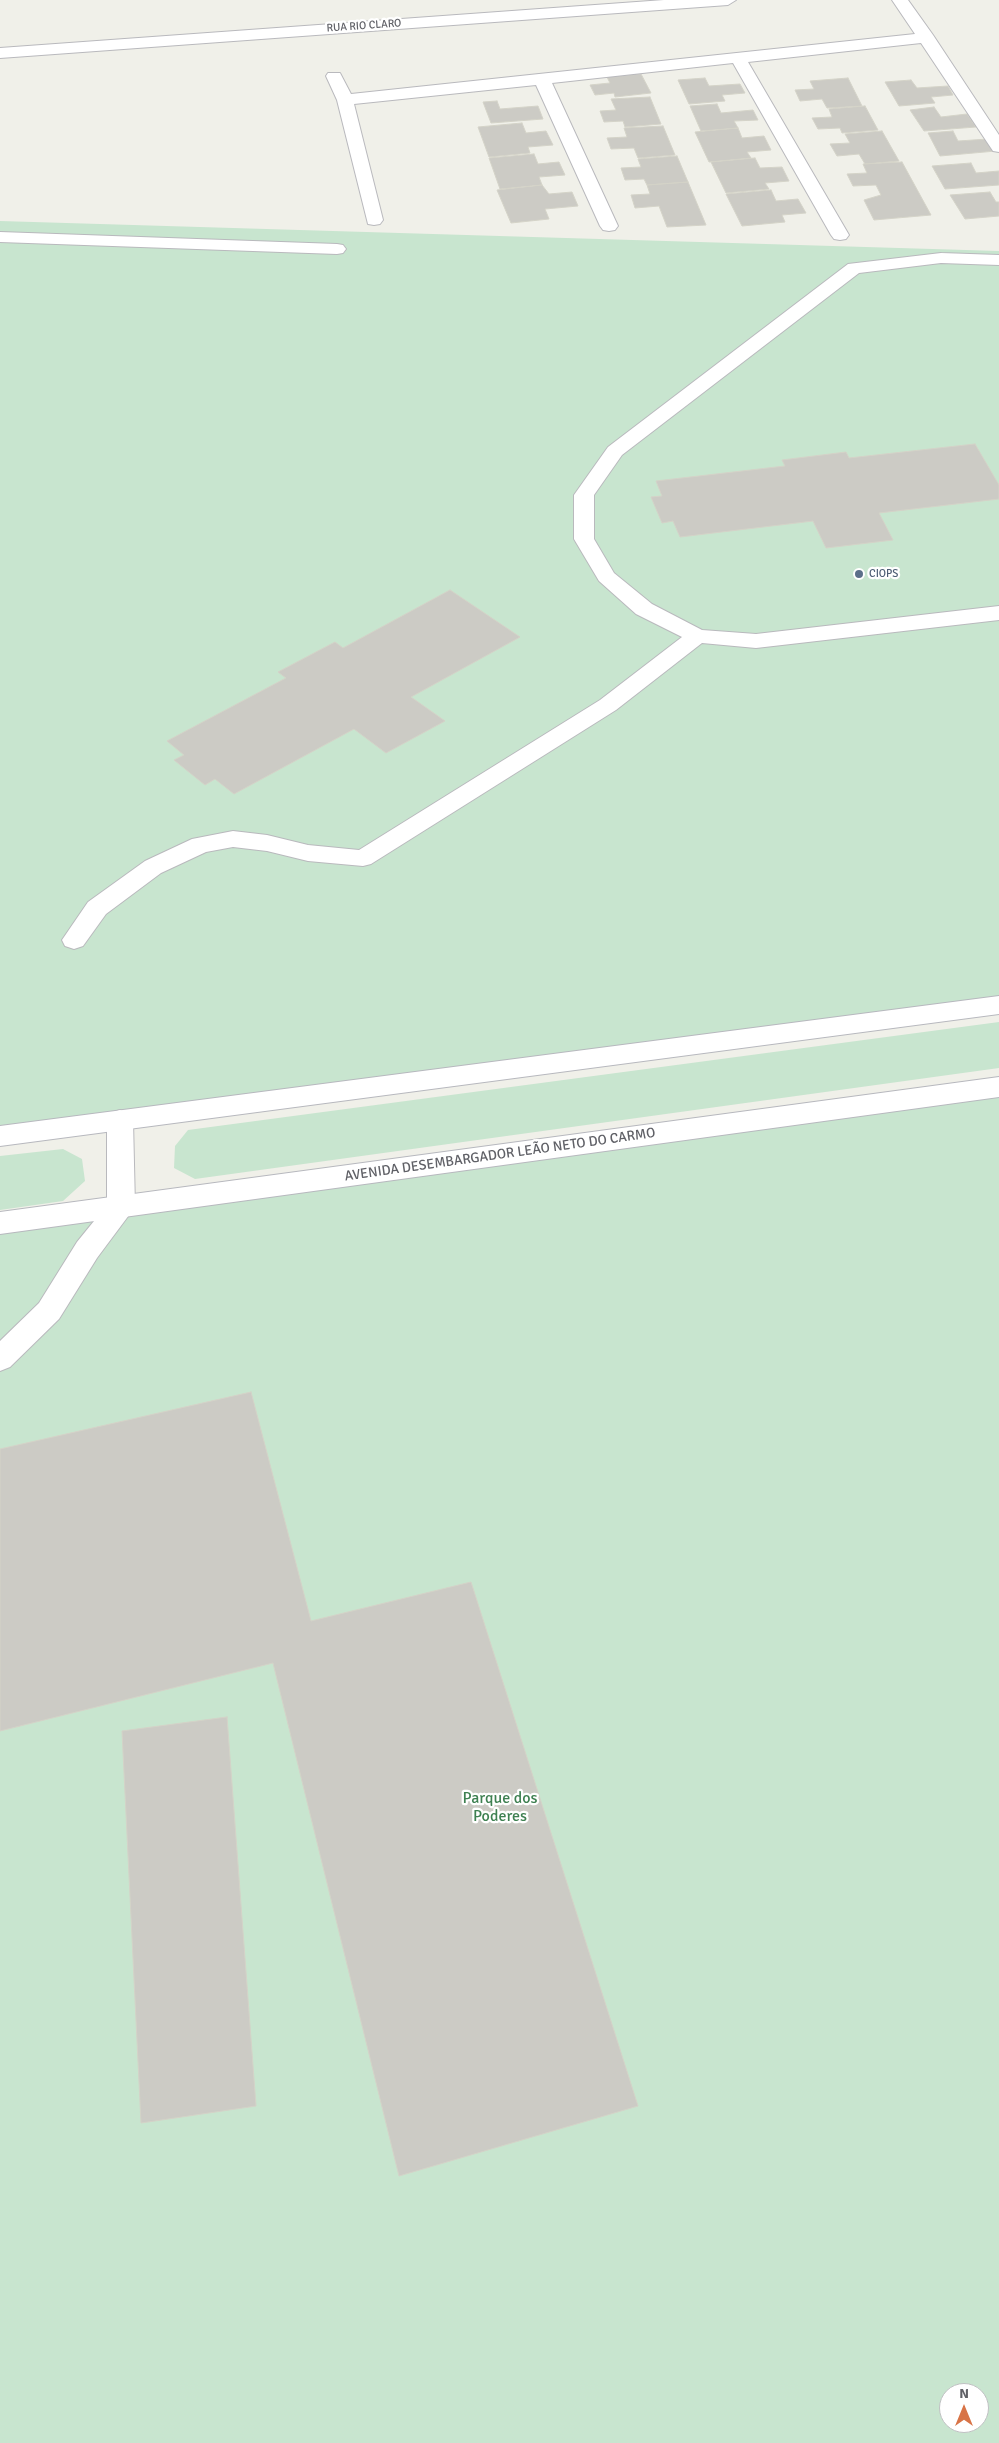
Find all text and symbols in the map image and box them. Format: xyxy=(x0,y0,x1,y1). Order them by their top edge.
street label: RUA RIO CLARO xyxy=(326,17,402,35)
place label: CIOPS xyxy=(869,567,898,581)
marker: CIOPS xyxy=(853,568,865,580)
street label: AVENIDA DESEMBARGADOR LEÃO NETO DO CARMO xyxy=(343,1125,657,1185)
park label: Parque dos Poderes xyxy=(462,1789,538,1827)
north arrow xyxy=(939,2383,989,2433)
text: N xyxy=(959,2385,969,2402)

